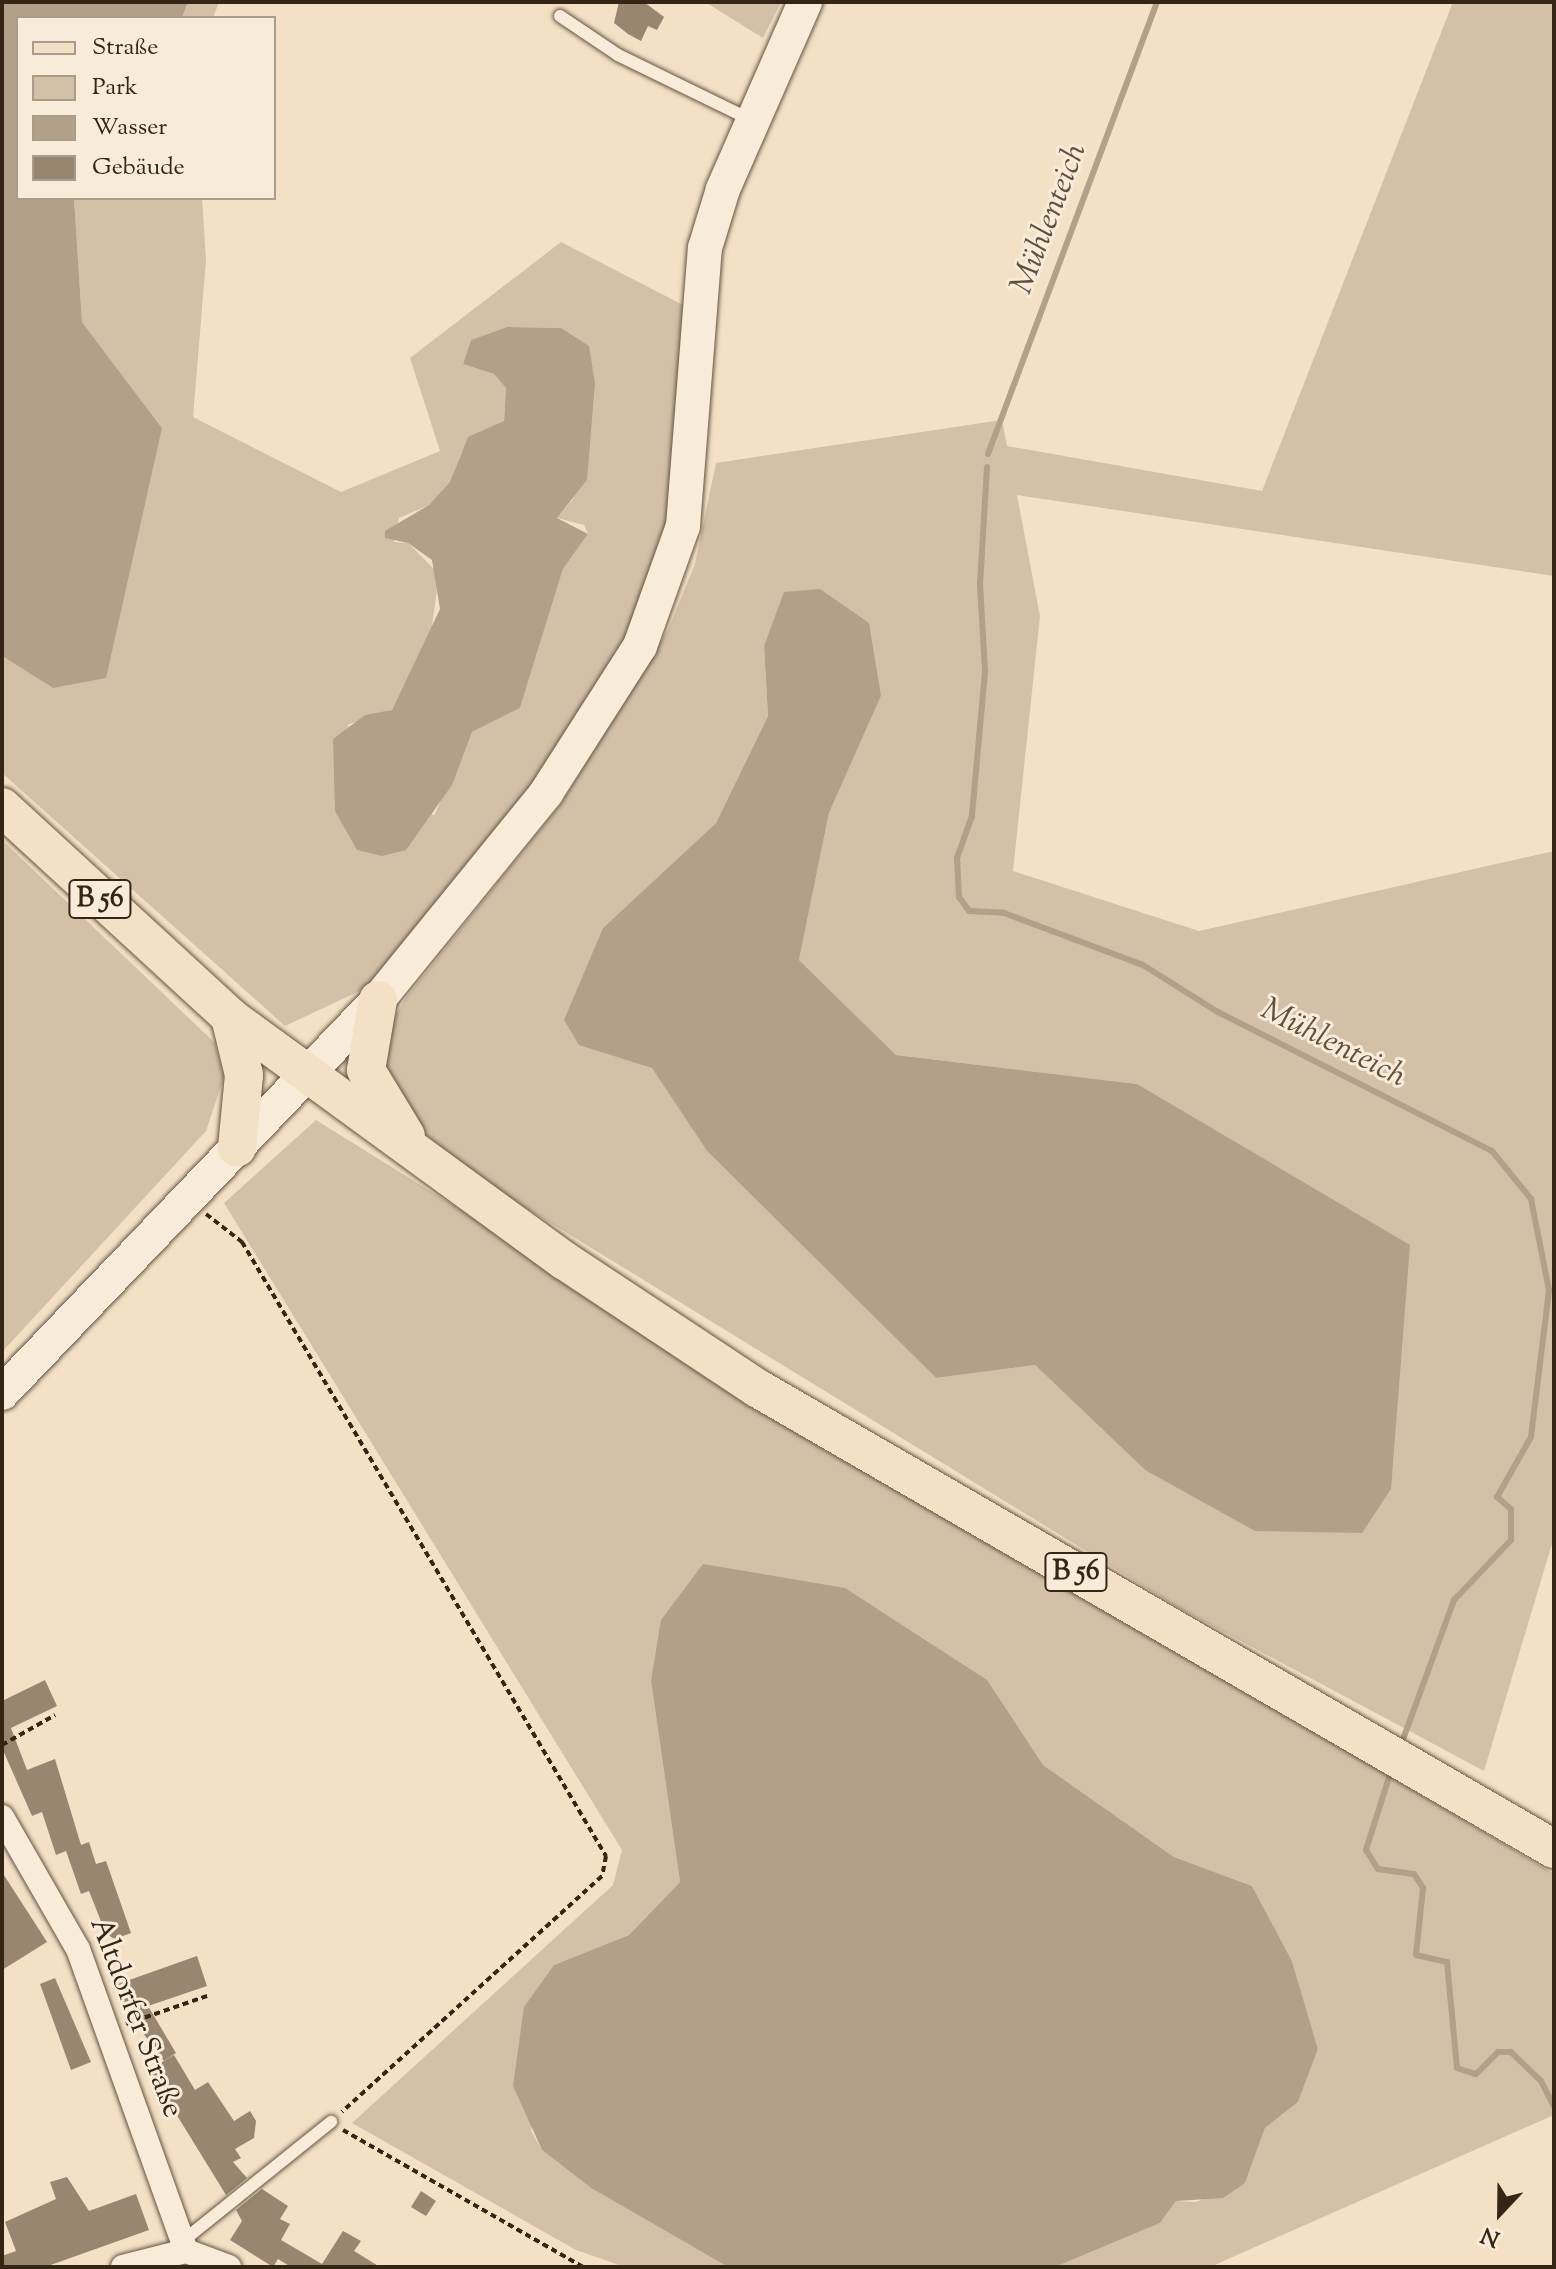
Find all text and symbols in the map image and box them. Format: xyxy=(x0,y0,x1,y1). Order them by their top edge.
legend xyxy=(16,16,276,200)
text: Straße xyxy=(92,31,158,65)
text: Park xyxy=(92,71,138,105)
text: Wasser xyxy=(92,111,167,145)
water label: Mühlenteich xyxy=(1004,138,1096,300)
text: Gebäude xyxy=(92,151,185,185)
road number: B 56 xyxy=(68,875,132,923)
water label: Mühlenteich xyxy=(1254,991,1412,1097)
road number: B 56 xyxy=(1044,1548,1108,1596)
street label: Altdorfer Straße xyxy=(80,1913,190,2123)
north arrow xyxy=(1460,2173,1540,2253)
text: N xyxy=(1477,2217,1505,2253)

